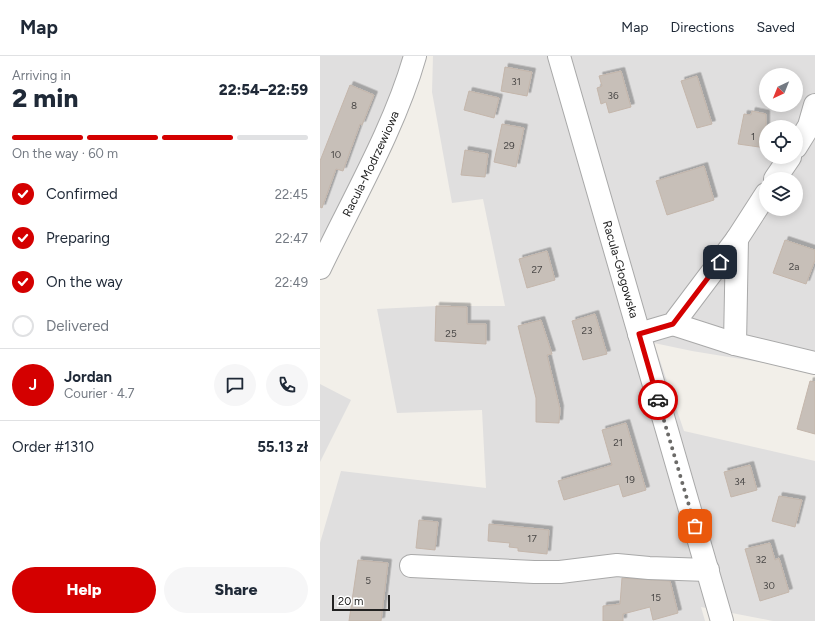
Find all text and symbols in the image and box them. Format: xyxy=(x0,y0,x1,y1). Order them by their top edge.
text: Map xyxy=(20,16,58,39)
text: Map xyxy=(621,19,649,36)
text: Directions xyxy=(671,19,734,36)
text: Saved xyxy=(756,19,795,36)
text: Arriving in xyxy=(12,68,71,83)
north arrow xyxy=(759,68,803,112)
map controls xyxy=(759,68,803,216)
house number: 31 xyxy=(511,75,521,88)
text: 22:54–22:59 xyxy=(219,81,308,99)
text: 2 min xyxy=(12,82,78,114)
house number: 36 xyxy=(607,89,619,102)
house number: 8 xyxy=(351,99,357,112)
street label: Racula-Modrzewiowa xyxy=(340,109,402,219)
button: locate xyxy=(759,120,803,164)
house number: 1 xyxy=(751,130,755,143)
house number: 29 xyxy=(503,139,515,152)
text: On the way · 60 m xyxy=(12,146,118,161)
house number: 10 xyxy=(331,148,341,161)
button: layers xyxy=(759,172,803,216)
icon: check xyxy=(12,183,34,205)
text: Confirmed xyxy=(46,185,118,203)
text: 22:45 xyxy=(275,187,308,202)
street label: Racula-Głogowska xyxy=(600,219,641,320)
icon: check xyxy=(12,227,34,249)
text: Preparing xyxy=(46,229,110,247)
text: 22:47 xyxy=(275,231,308,246)
pin xyxy=(703,245,737,279)
icon: home xyxy=(709,251,731,273)
house number: 2a xyxy=(789,260,799,273)
house number: 27 xyxy=(532,263,543,276)
icon: check xyxy=(12,271,34,293)
text: On the way xyxy=(46,273,123,291)
text: 22:49 xyxy=(275,275,308,290)
text: Delivered xyxy=(46,317,109,335)
house number: 23 xyxy=(581,324,593,337)
house number: 25 xyxy=(445,327,457,340)
button: chat xyxy=(214,364,256,406)
button: phone xyxy=(266,364,308,406)
text: Jordan xyxy=(64,368,112,386)
text: J xyxy=(29,376,37,394)
courier xyxy=(638,380,678,420)
text: Courier · 4.7 xyxy=(64,386,135,401)
icon: car xyxy=(647,389,669,411)
house number: 21 xyxy=(613,436,623,449)
text: Order #1310 xyxy=(12,438,94,456)
text: 55.13 zł xyxy=(257,438,308,456)
house number: 19 xyxy=(625,473,635,486)
house number: 34 xyxy=(734,475,746,488)
pin xyxy=(678,509,712,543)
icon: bag xyxy=(684,515,706,537)
house number: 17 xyxy=(527,532,537,545)
house number: 32 xyxy=(755,553,767,566)
button: Help xyxy=(12,567,156,613)
button: Share xyxy=(164,567,308,613)
house number: 5 xyxy=(365,574,371,587)
house number: 30 xyxy=(763,579,775,592)
house number: 15 xyxy=(651,591,661,604)
scale bar xyxy=(332,593,390,612)
text: 20 m xyxy=(338,595,363,608)

